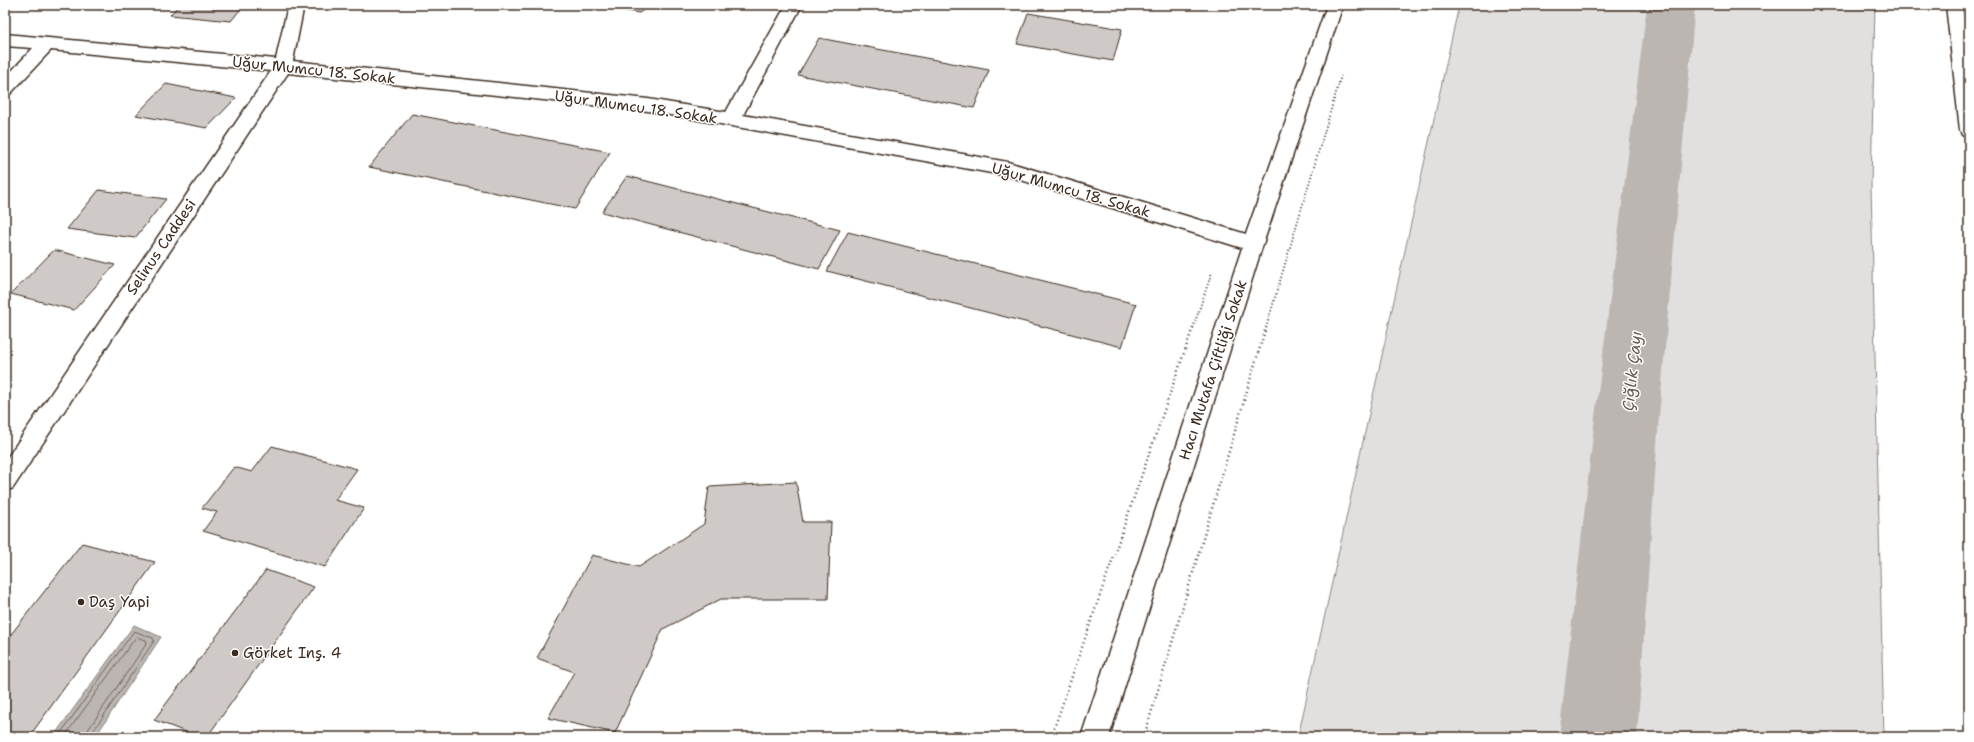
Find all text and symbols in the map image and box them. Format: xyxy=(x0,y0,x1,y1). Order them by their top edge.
street label: Uğur Mumcu 18. Sokak xyxy=(231,51,397,89)
street label: Uğur Mumcu 18. Sokak xyxy=(553,86,719,128)
street label: Uğur Mumcu 18. Sokak xyxy=(989,158,1153,222)
street label: Selinus Caddesi xyxy=(121,195,201,299)
street label: Hacı Mutafa Çiftliği Sokak xyxy=(1174,277,1252,463)
water label: Çığlık Çayı xyxy=(1617,330,1647,412)
place label: Daş Yapi xyxy=(89,592,150,612)
marker: Daş Yapi xyxy=(76,597,86,607)
place label: Görket Inş. 4 xyxy=(243,643,341,663)
marker: Görket Inş. 4 xyxy=(230,648,240,658)

